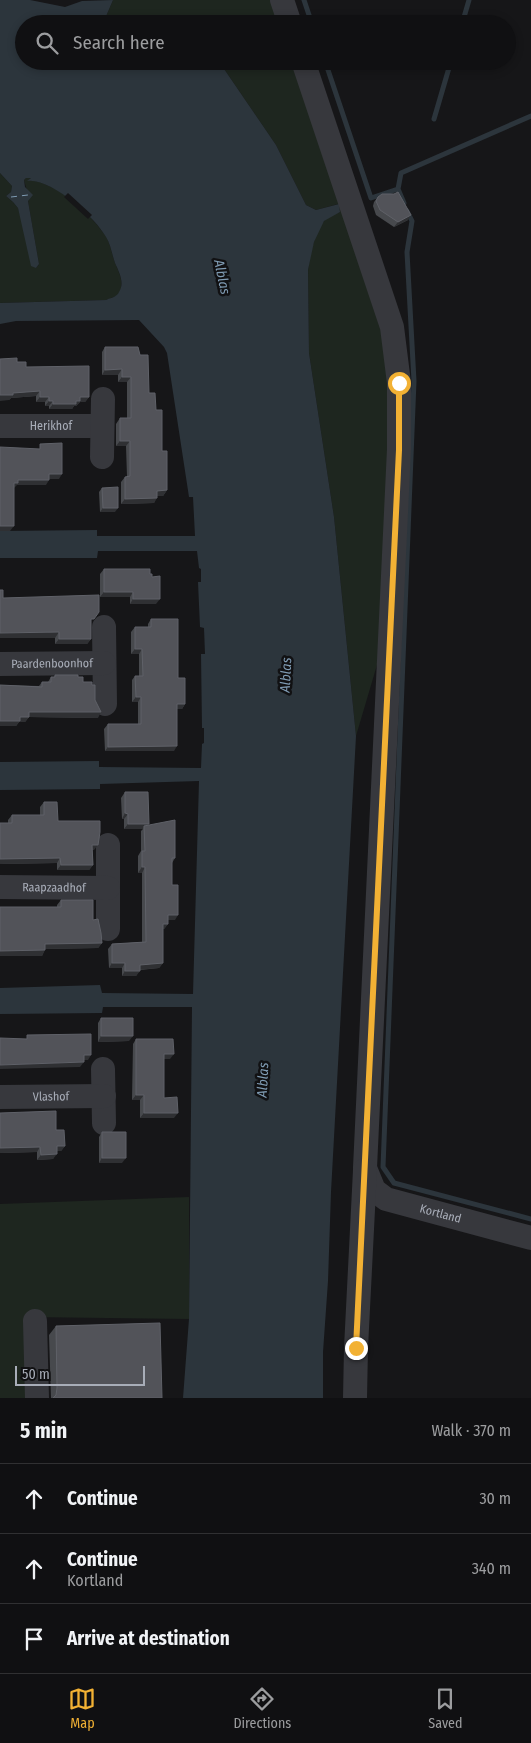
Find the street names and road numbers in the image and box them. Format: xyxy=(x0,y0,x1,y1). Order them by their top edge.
street label: Herikhof xyxy=(30,419,74,433)
street label: Paardenboonhof xyxy=(11,656,94,671)
street label: Raapzaadhof xyxy=(22,880,87,895)
street label: Vlashof xyxy=(33,1089,71,1104)
street label: Kortland xyxy=(418,1201,463,1226)

